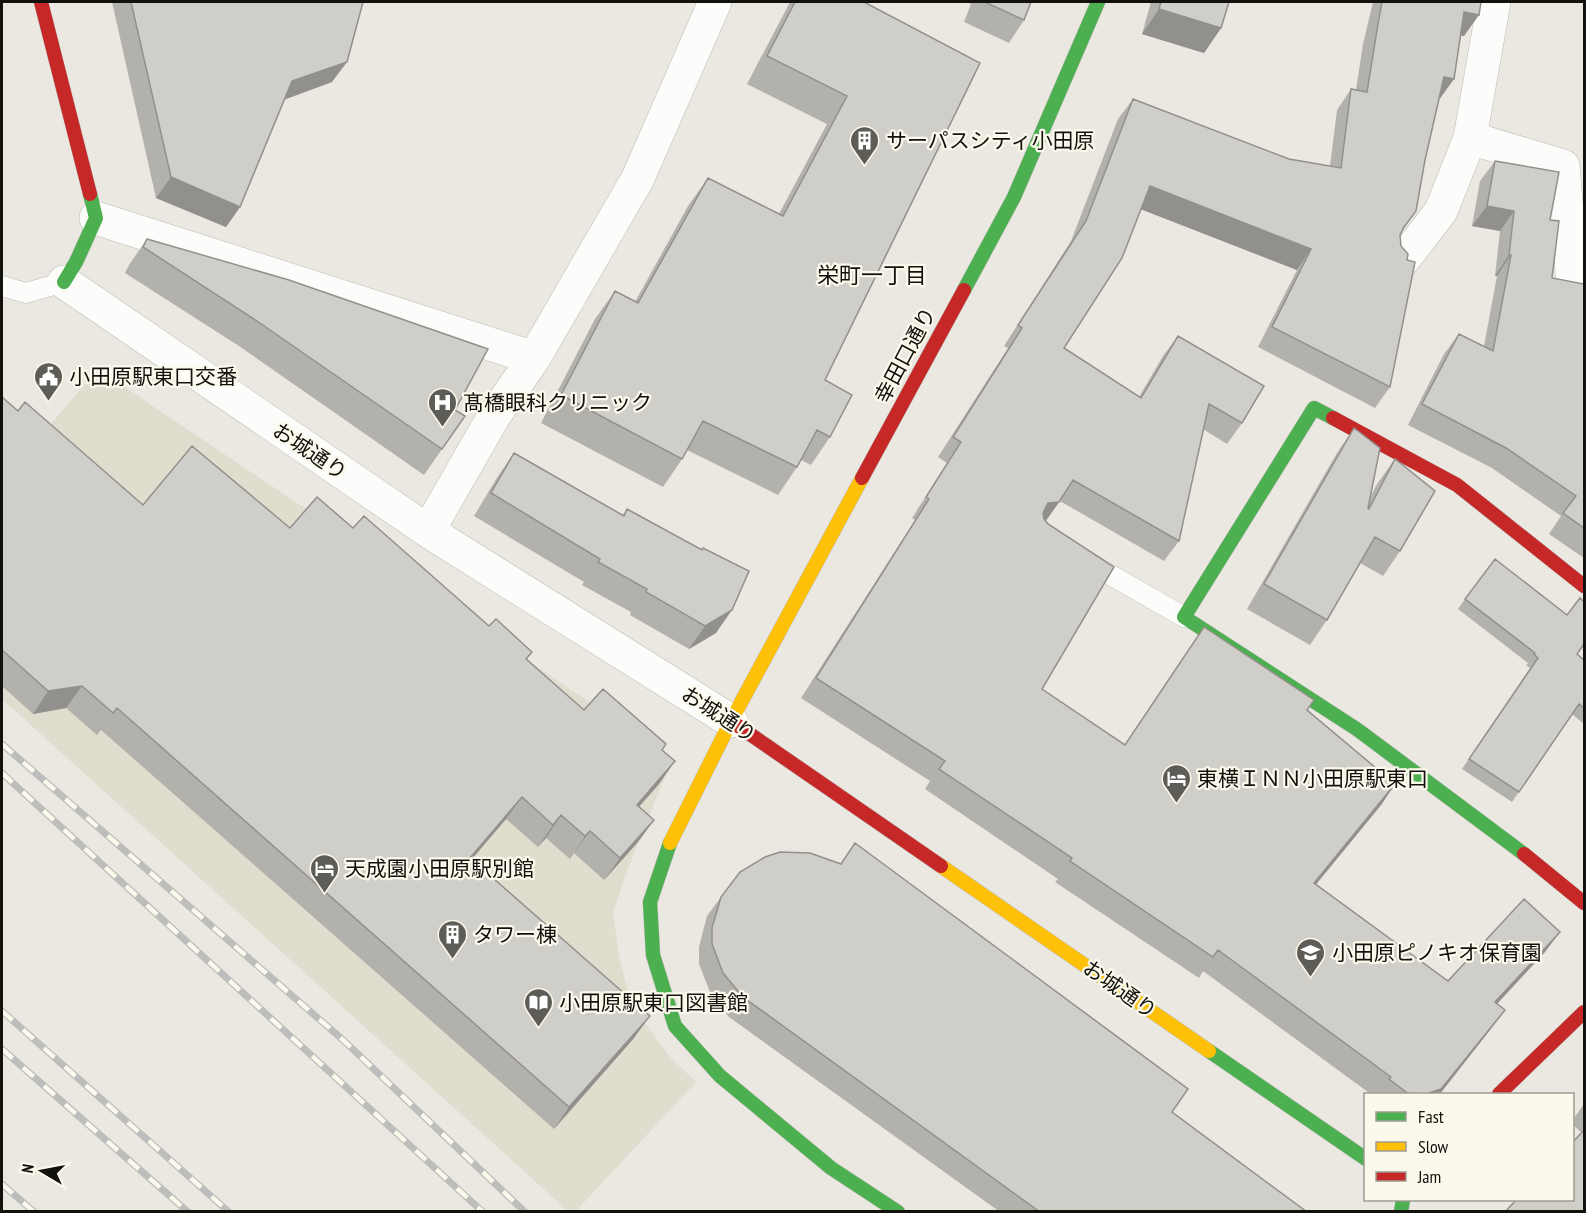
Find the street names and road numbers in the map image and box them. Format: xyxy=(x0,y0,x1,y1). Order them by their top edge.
street label: 幸田口通り xyxy=(868,302,942,408)
street label: お城通り xyxy=(268,416,352,486)
street label: お城通り xyxy=(676,680,762,748)
street label: お城通り xyxy=(1078,954,1162,1024)

